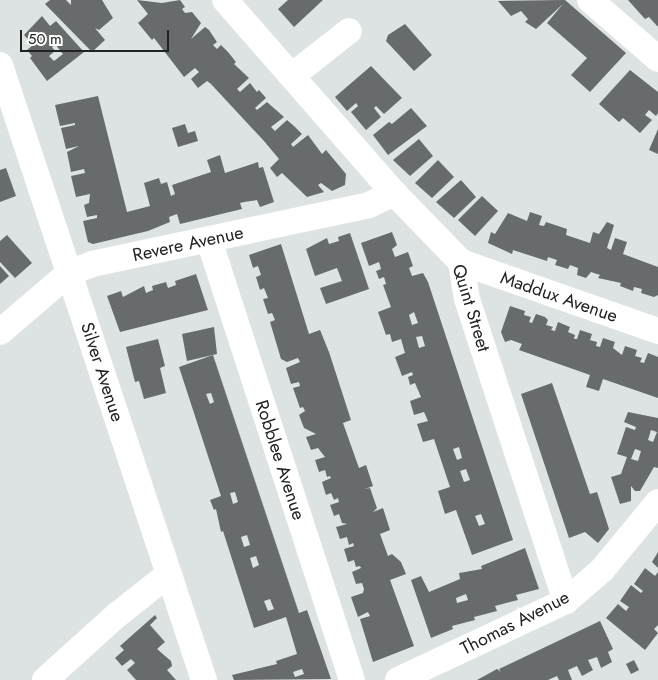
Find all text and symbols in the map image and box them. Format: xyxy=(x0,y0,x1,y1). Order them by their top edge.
scale bar xyxy=(22,20,171,52)
text: 50 m xyxy=(28,28,62,50)
street label: Revere Avenue xyxy=(131,222,245,266)
street label: Quint Street xyxy=(447,262,495,354)
street label: Maddux Avenue xyxy=(498,267,620,327)
street label: Silver Avenue xyxy=(76,320,128,424)
street label: Robblee Avenue xyxy=(250,397,310,523)
street label: Thomas Avenue xyxy=(457,586,573,660)

